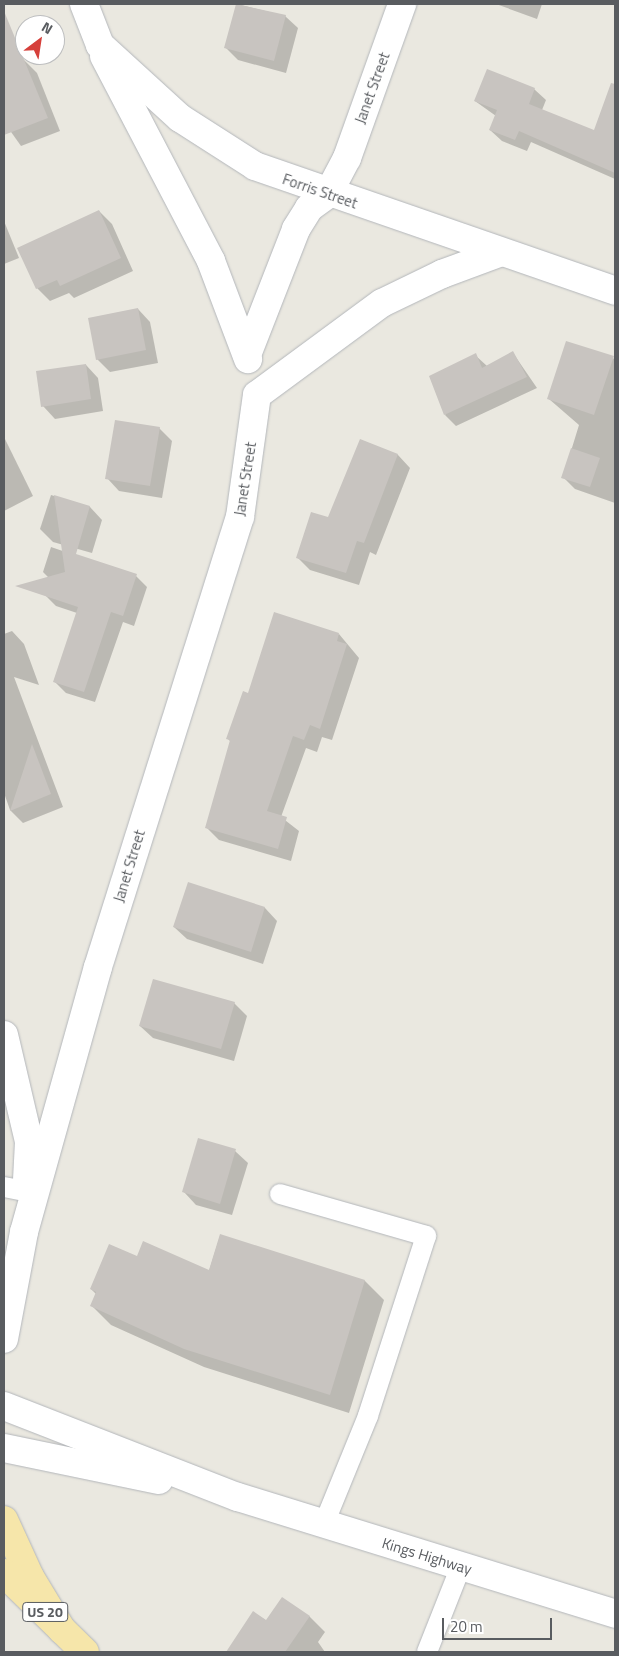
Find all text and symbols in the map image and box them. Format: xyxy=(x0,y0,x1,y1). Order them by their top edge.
north arrow xyxy=(15,15,65,65)
text: N xyxy=(38,16,57,39)
street label: Janet Street xyxy=(351,50,393,126)
street label: Forris Street xyxy=(280,170,360,212)
street label: Janet Street xyxy=(230,441,260,517)
street label: Janet Street xyxy=(109,828,149,904)
street label: Kings Highway xyxy=(380,1534,474,1578)
road number: US 20 xyxy=(21,1600,69,1624)
scale bar xyxy=(444,1608,554,1640)
text: 20 m xyxy=(450,1615,483,1638)

